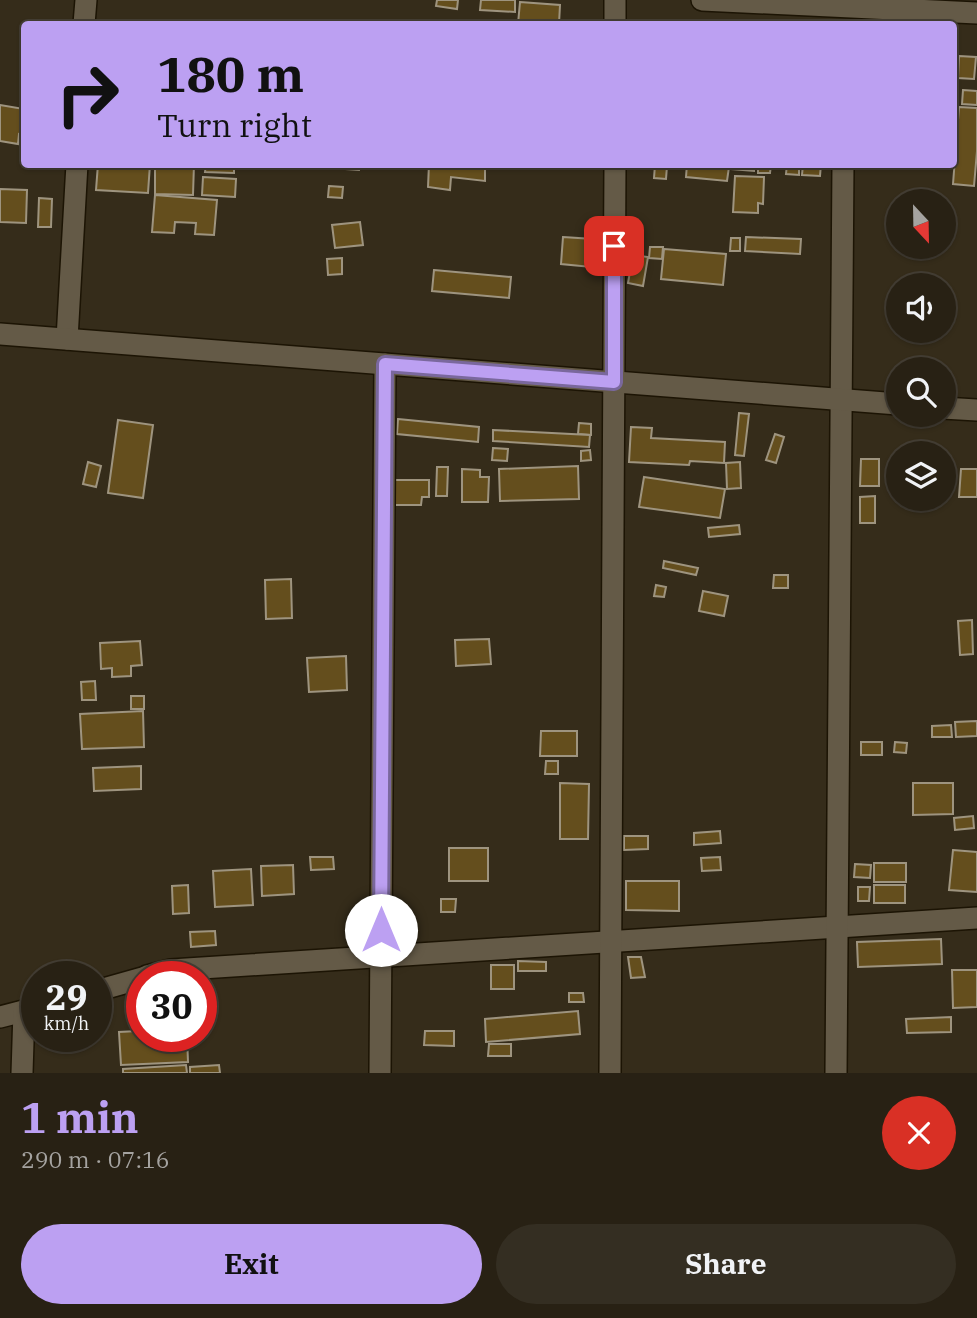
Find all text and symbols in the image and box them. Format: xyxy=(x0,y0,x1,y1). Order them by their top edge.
text: 180 m xyxy=(157,42,304,105)
icon: right xyxy=(42,49,133,140)
text: Turn right xyxy=(157,104,312,146)
north arrow xyxy=(886,189,956,259)
map controls xyxy=(886,189,956,511)
pin xyxy=(584,216,644,276)
icon: arrive xyxy=(595,227,633,265)
button: sound xyxy=(886,273,956,343)
button: search xyxy=(886,357,956,427)
button: layers xyxy=(886,441,956,511)
position arrow xyxy=(344,893,418,967)
speed limit sign: 30 xyxy=(126,961,217,1052)
text: 29 xyxy=(45,974,88,1020)
text: km/h xyxy=(44,1012,89,1035)
text: 1 min xyxy=(21,1090,139,1145)
button: close xyxy=(882,1096,956,1170)
text: 290 m · 07:16 xyxy=(21,1144,170,1174)
button: Exit xyxy=(21,1224,482,1304)
button: Share xyxy=(496,1224,956,1304)

